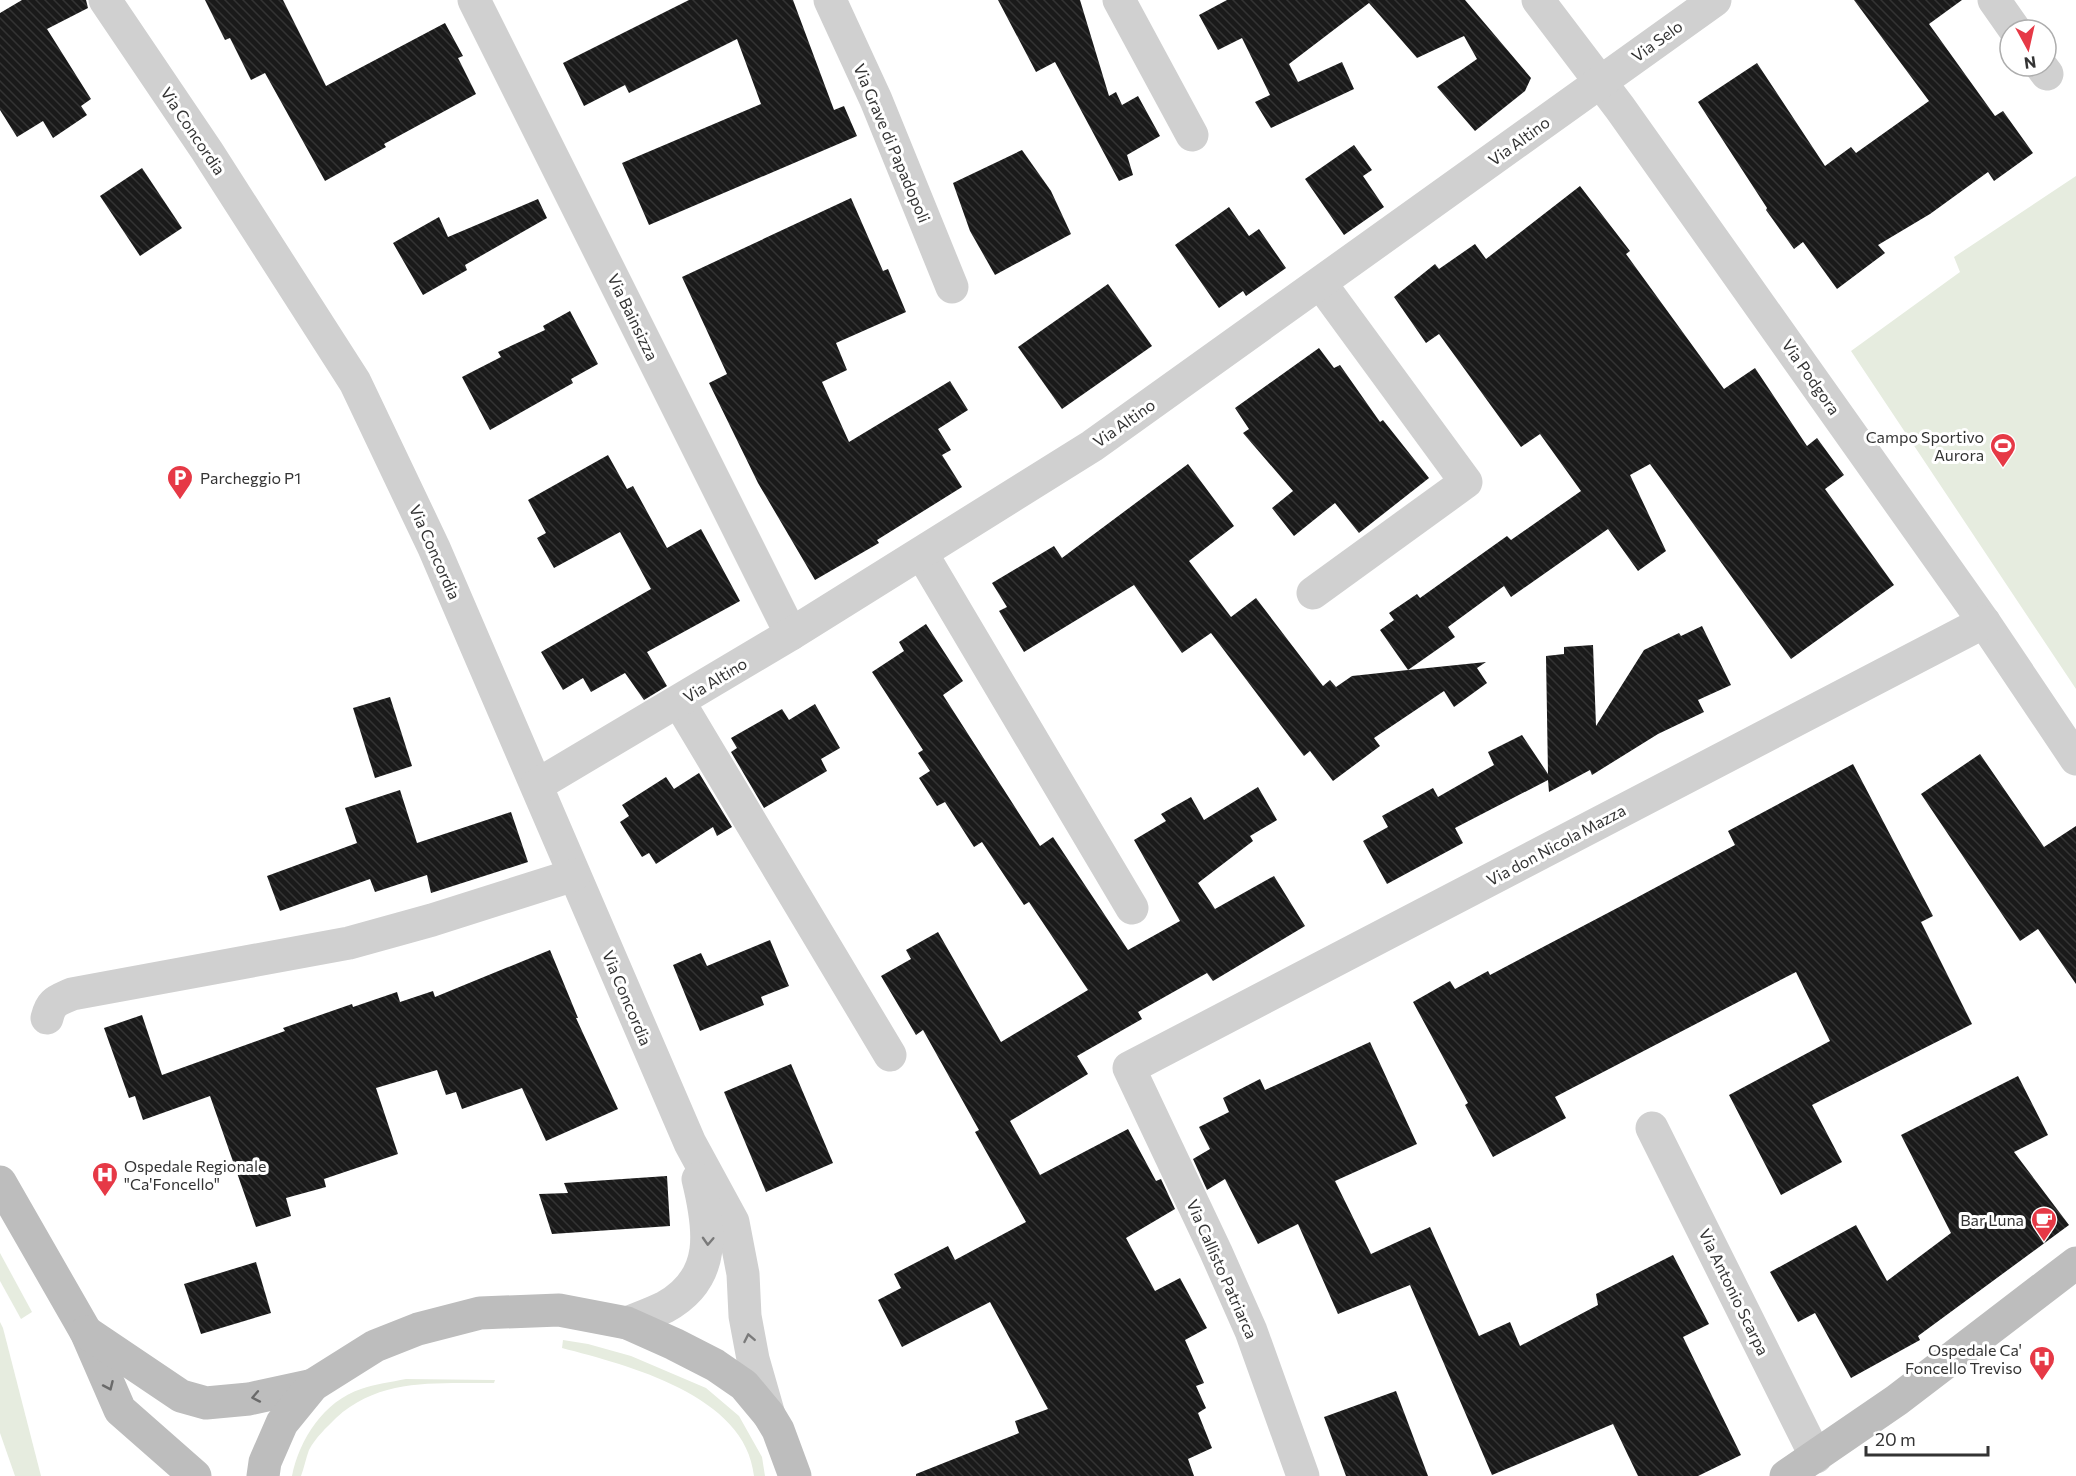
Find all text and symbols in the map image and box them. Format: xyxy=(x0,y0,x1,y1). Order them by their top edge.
street label: Via Selo xyxy=(1628,16,1686,65)
north arrow xyxy=(1998,18,2058,78)
text: N xyxy=(2023,53,2037,74)
street label: Via Grave di Papadopoli xyxy=(850,60,935,225)
street label: Via Concordia xyxy=(157,83,230,178)
street label: Via Altino xyxy=(1484,112,1553,169)
street label: Via Bainsizza xyxy=(604,270,663,363)
street label: Via Podgora xyxy=(1778,335,1844,418)
street label: Via Altino xyxy=(1089,394,1158,451)
place label: Campo Sportivo Aurora xyxy=(1866,427,1984,464)
sports icon: Campo Sportivo Aurora xyxy=(1988,431,2018,469)
parking icon: Parcheggio P1 xyxy=(165,463,195,501)
place label: Parcheggio P1 xyxy=(200,468,301,487)
street label: Via Concordia xyxy=(406,502,465,602)
street label: Via Altino xyxy=(679,653,750,706)
street label: Via don Nicola Mazza xyxy=(1483,800,1628,889)
street label: Via Concordia xyxy=(599,947,656,1048)
place label: Ospedale Regionale "Ca'Foncello" xyxy=(124,1156,266,1193)
hospital icon: Ospedale Regionale "Ca'Foncello" xyxy=(90,1160,120,1198)
street label: Via Callisto Patriarca xyxy=(1183,1196,1262,1341)
cafe icon: Bar Luna xyxy=(2029,1205,2059,1243)
place label: Bar Luna xyxy=(1960,1210,2024,1229)
street label: Via Antonio Scarpa xyxy=(1696,1225,1773,1358)
one-way arrow xyxy=(701,1237,714,1246)
one-way arrow xyxy=(743,1333,756,1343)
place label: Ospedale Ca' Foncello Treviso xyxy=(1905,1340,2022,1377)
hospital icon: Ospedale Ca' Foncello Treviso xyxy=(2027,1344,2057,1382)
one-way arrow xyxy=(102,1379,114,1390)
one-way arrow xyxy=(251,1390,261,1403)
scale bar xyxy=(1866,1419,1988,1457)
text: 20 m xyxy=(1875,1428,1916,1450)

